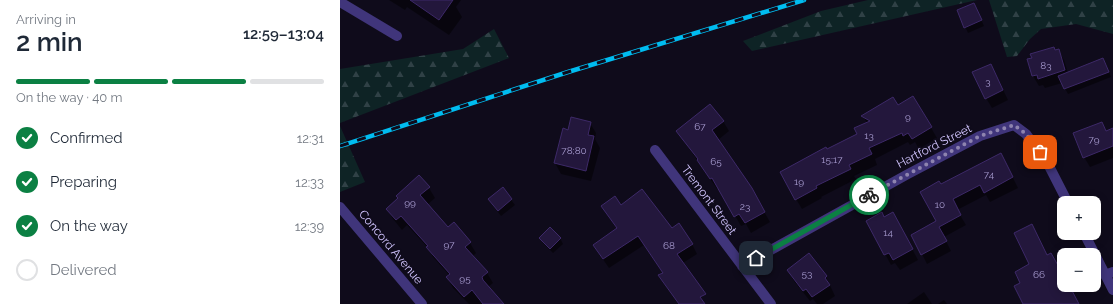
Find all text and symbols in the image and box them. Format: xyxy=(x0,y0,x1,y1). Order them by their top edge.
text: Arriving in xyxy=(16,12,76,27)
text: 12:59–13:04 xyxy=(243,25,324,43)
text: 2 min xyxy=(16,27,83,57)
house number: 83 xyxy=(1040,60,1052,71)
house number: 3 xyxy=(985,76,991,87)
text: On the way · 40 m xyxy=(16,90,123,105)
house number: 9 xyxy=(905,111,911,122)
house number: 67 xyxy=(694,121,706,132)
street label: Hartford Street xyxy=(894,121,974,171)
icon: check xyxy=(16,127,38,149)
text: Confirmed xyxy=(50,129,123,147)
house number: 13 xyxy=(864,130,874,141)
text: 12:31 xyxy=(297,131,324,146)
house number: 79 xyxy=(1088,134,1100,145)
pin xyxy=(1023,135,1057,169)
icon: bag xyxy=(1029,141,1051,163)
house number: 78;80 xyxy=(561,145,587,156)
house number: 15;17 xyxy=(821,154,843,165)
house number: 65 xyxy=(710,156,722,167)
street label: Tremont Street xyxy=(679,163,739,237)
house number: 74 xyxy=(984,169,995,180)
icon: check xyxy=(16,171,38,193)
text: Preparing xyxy=(50,173,117,191)
text: 12:33 xyxy=(295,175,324,190)
courier xyxy=(849,175,889,215)
house number: 19 xyxy=(794,176,804,187)
icon: bike xyxy=(858,184,880,206)
map controls xyxy=(1057,196,1101,292)
button: + xyxy=(1057,196,1101,240)
house number: 99 xyxy=(404,197,416,208)
house number: 10 xyxy=(935,199,945,210)
house number: 23 xyxy=(740,201,750,212)
street label: Concord Avenue xyxy=(356,207,426,287)
icon: check xyxy=(16,215,38,237)
text: On the way xyxy=(50,217,128,235)
text: 12:39 xyxy=(295,219,324,234)
house number: 14 xyxy=(883,227,893,238)
house number: 97 xyxy=(443,239,455,250)
house number: 68 xyxy=(663,240,675,251)
pin xyxy=(739,241,773,275)
icon: home xyxy=(745,247,767,269)
button: − xyxy=(1057,248,1101,292)
text: Delivered xyxy=(50,261,117,279)
house number: 53 xyxy=(802,268,812,279)
house number: 66 xyxy=(1033,269,1045,280)
house number: 95 xyxy=(459,273,471,284)

